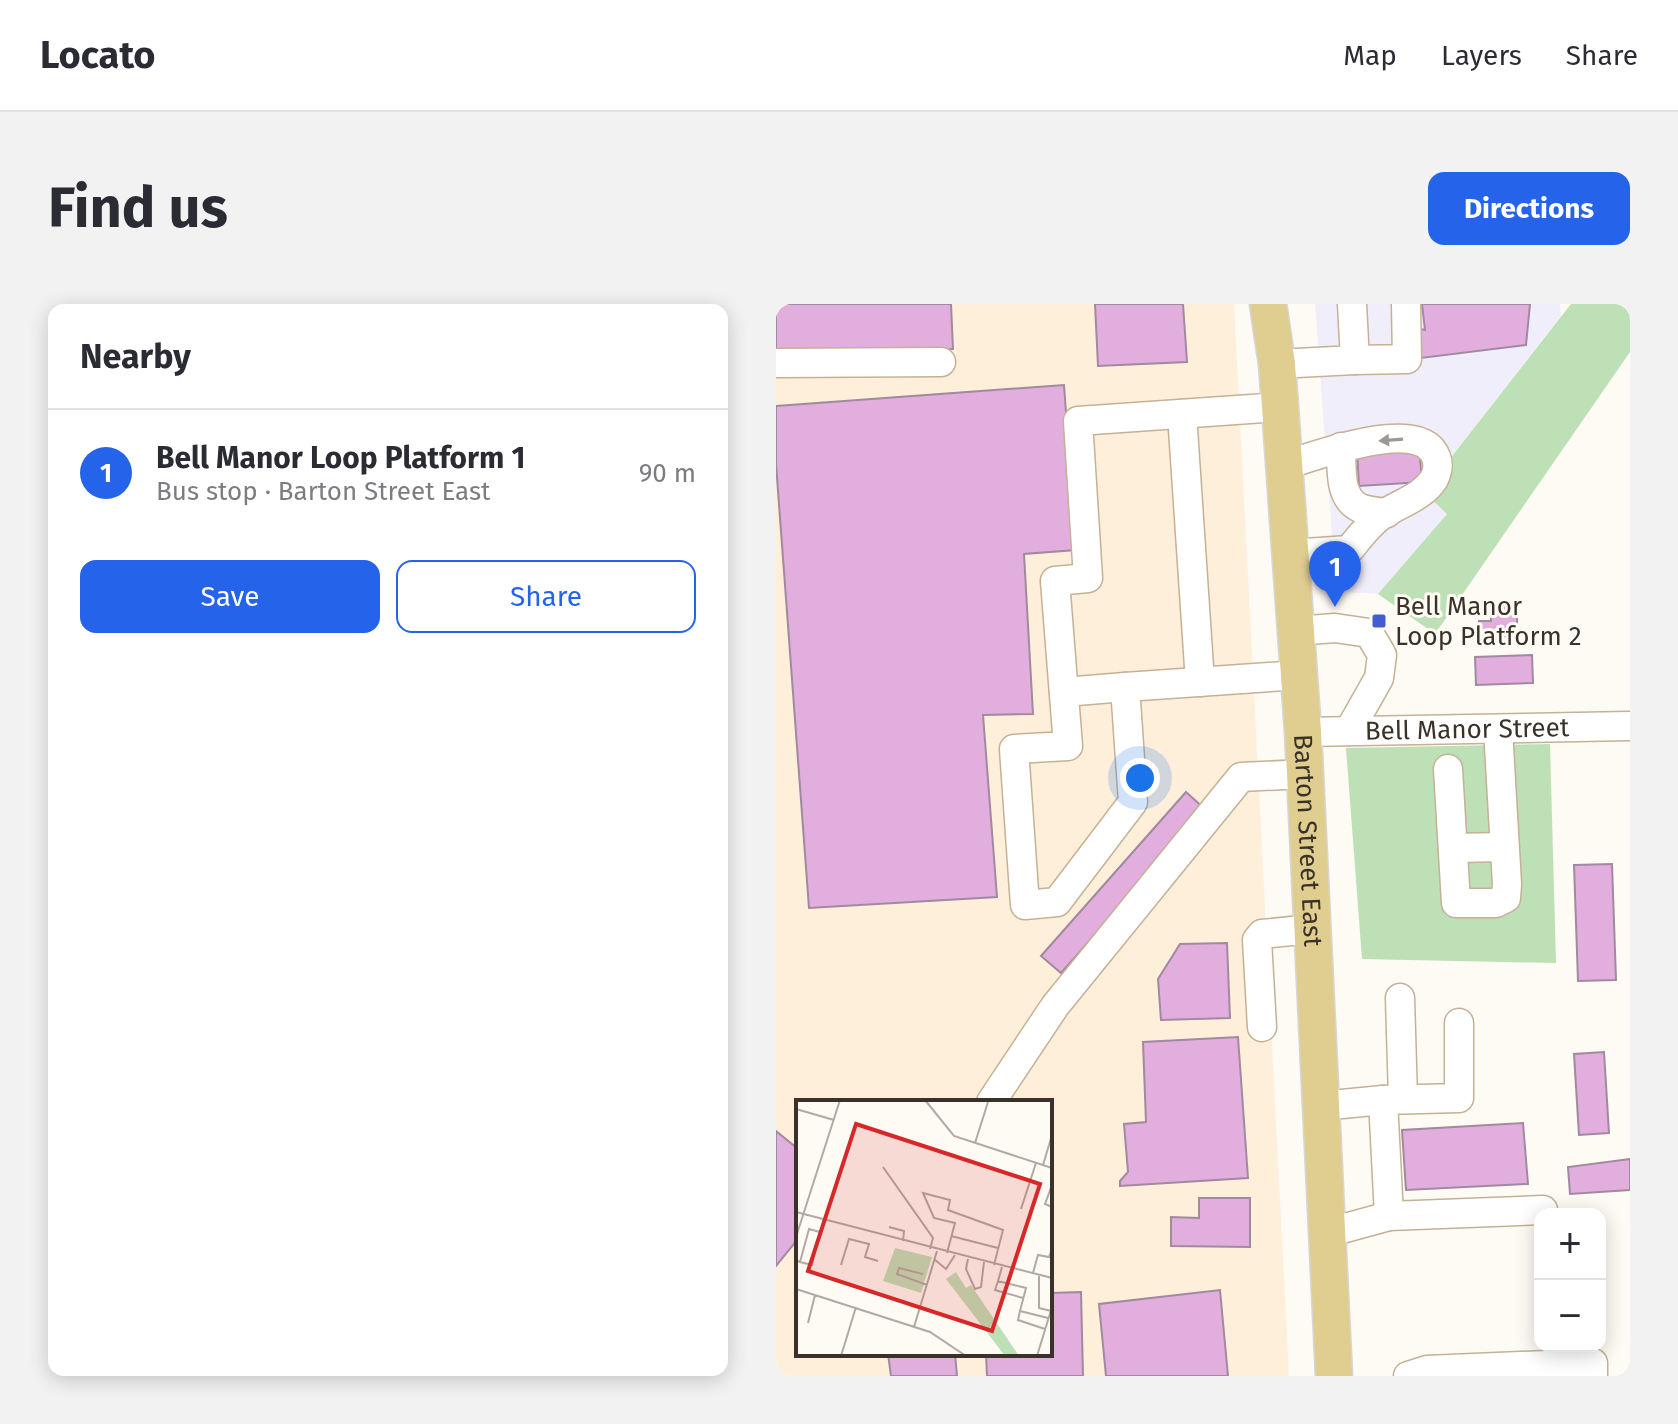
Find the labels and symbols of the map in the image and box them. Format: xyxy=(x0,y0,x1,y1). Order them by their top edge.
one-way arrow xyxy=(1378,434,1403,447)
pin: 1 xyxy=(1309,541,1361,607)
place label: Bell Manor Loop Platform 2 xyxy=(1395,591,1582,652)
marker: Bell Manor Loop Platform 2 xyxy=(1370,612,1388,630)
street label: Bell Manor Street xyxy=(1364,712,1570,746)
street label: Barton Street East xyxy=(1288,733,1329,948)
your location xyxy=(1120,758,1160,798)
inset map xyxy=(796,1100,1052,1356)

